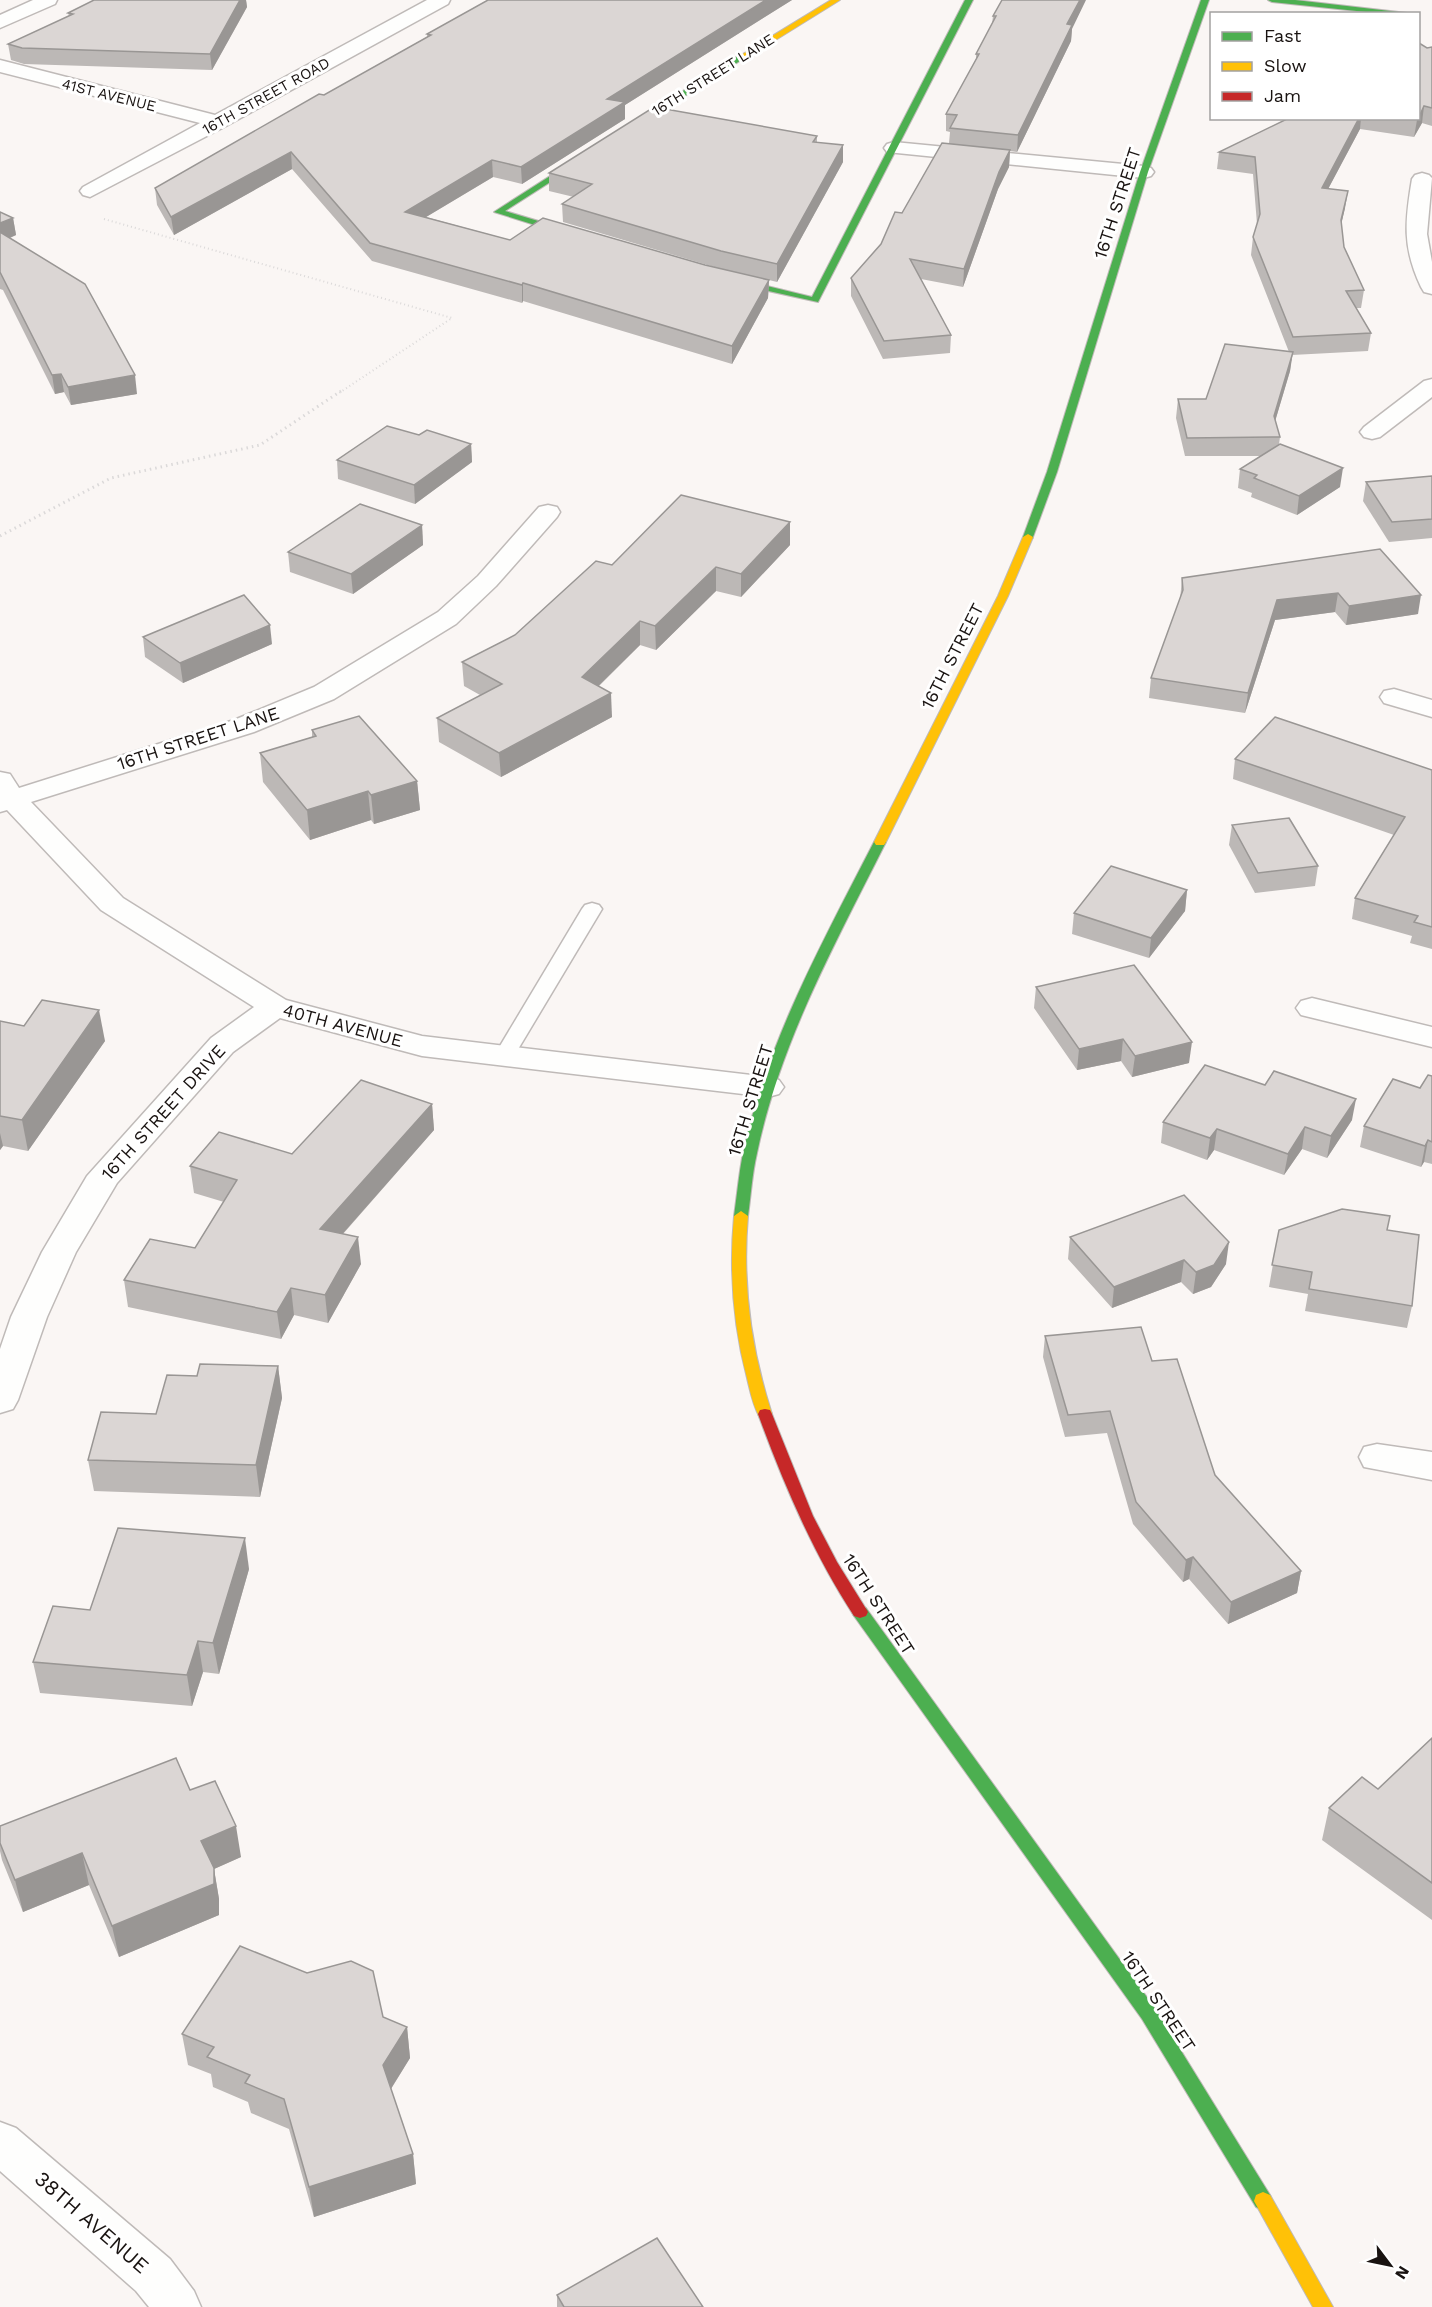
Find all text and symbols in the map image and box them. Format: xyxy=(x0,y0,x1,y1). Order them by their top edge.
legend xyxy=(1210,12,1420,120)
text: Fast xyxy=(1264,25,1302,46)
street label: 16TH STREET LANE xyxy=(649,30,777,120)
street label: 16TH STREET ROAD xyxy=(199,54,333,138)
text: Slow xyxy=(1264,55,1307,76)
street label: 41ST AVENUE xyxy=(60,75,158,115)
text: Jam xyxy=(1264,85,1301,106)
street label: 16TH STREET xyxy=(1089,145,1145,261)
street label: 16TH STREET xyxy=(916,600,988,712)
street label: 16TH STREET LANE xyxy=(114,702,282,774)
street label: 40TH AVENUE xyxy=(281,999,405,1051)
street label: 16TH STREET DRIVE xyxy=(97,1040,229,1184)
street label: 16TH STREET xyxy=(723,1041,777,1158)
street label: 16TH STREET xyxy=(839,1550,919,1658)
street label: 16TH STREET xyxy=(1118,1947,1200,2055)
street label: 38TH AVENUE xyxy=(30,2166,154,2278)
north arrow xyxy=(1360,2235,1420,2295)
text: N xyxy=(1391,2263,1413,2283)

